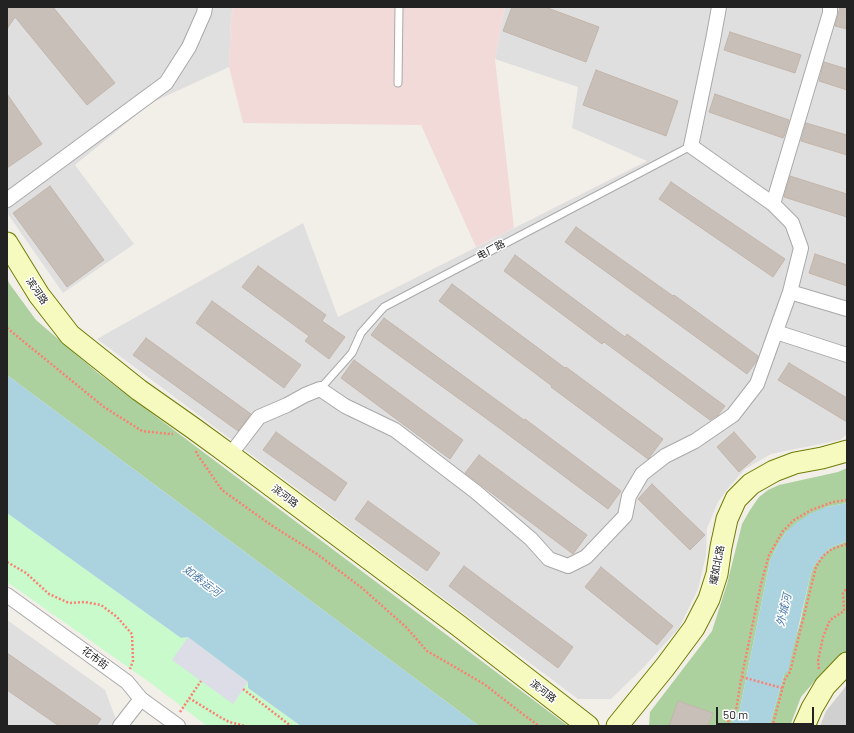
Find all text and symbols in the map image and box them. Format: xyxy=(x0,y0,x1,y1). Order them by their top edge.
street label: 电厂路 xyxy=(475,238,507,262)
street label: 滨河路 xyxy=(24,275,50,307)
street label: 滨河路 xyxy=(269,482,301,510)
street label: 耀如北路 xyxy=(707,544,727,586)
water label: 如泰运河 xyxy=(180,562,224,600)
water label: 外城河 xyxy=(774,592,794,628)
street label: 花市街 xyxy=(79,644,111,672)
street label: 滨河路 xyxy=(527,677,559,705)
scale bar xyxy=(718,699,816,725)
text: 50 m xyxy=(723,707,748,721)

